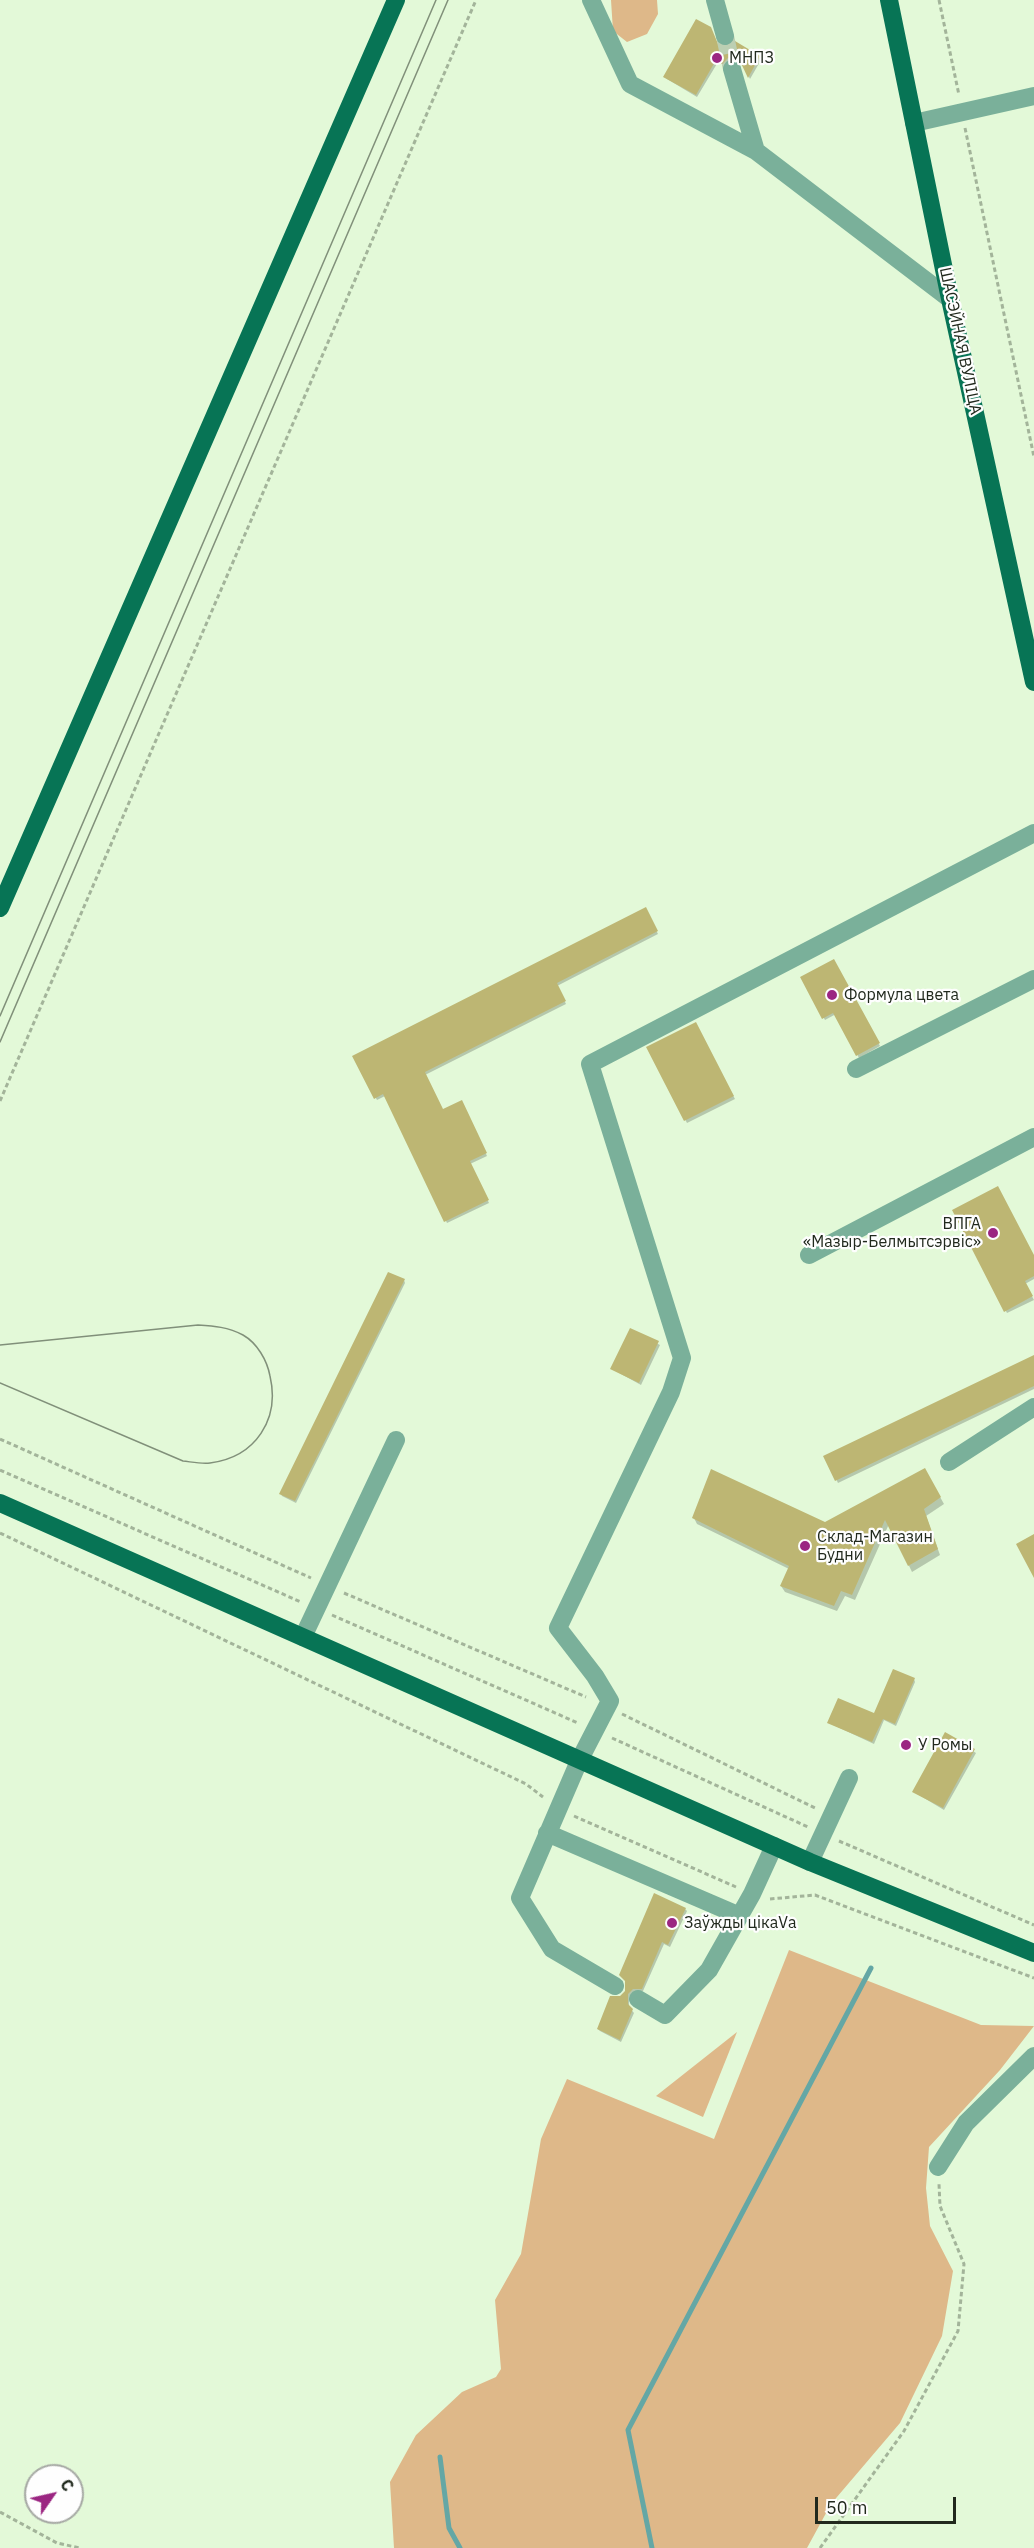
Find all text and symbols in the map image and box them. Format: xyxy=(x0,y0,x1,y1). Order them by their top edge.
place label: МНПЗ xyxy=(729,48,774,68)
marker: МНПЗ xyxy=(710,51,724,65)
street label: ШАСЭЙНАЯ ВУЛІЦА xyxy=(935,265,985,417)
place label: Формула цвета xyxy=(844,985,959,1005)
marker: Формула цвета xyxy=(825,988,839,1002)
place label: ВПГА «Мазыр-Белмытсэрвіс» xyxy=(803,1214,981,1252)
marker: ВПГА «Мазыр-Белмытсэрвіс» xyxy=(986,1226,1000,1240)
place label: Склад-Магазин Будни xyxy=(817,1527,933,1565)
marker: Склад-Магазин Будни xyxy=(798,1539,812,1553)
place label: У Ромы xyxy=(918,1735,972,1755)
marker: У Ромы xyxy=(899,1738,913,1752)
place label: Заўжды цікаVа xyxy=(684,1913,796,1933)
marker: Заўжды цікаVа xyxy=(665,1916,679,1930)
north arrow xyxy=(24,2464,84,2524)
text: С xyxy=(56,2475,78,2495)
scale bar xyxy=(818,2485,959,2523)
text: 50 m xyxy=(826,2496,868,2519)

